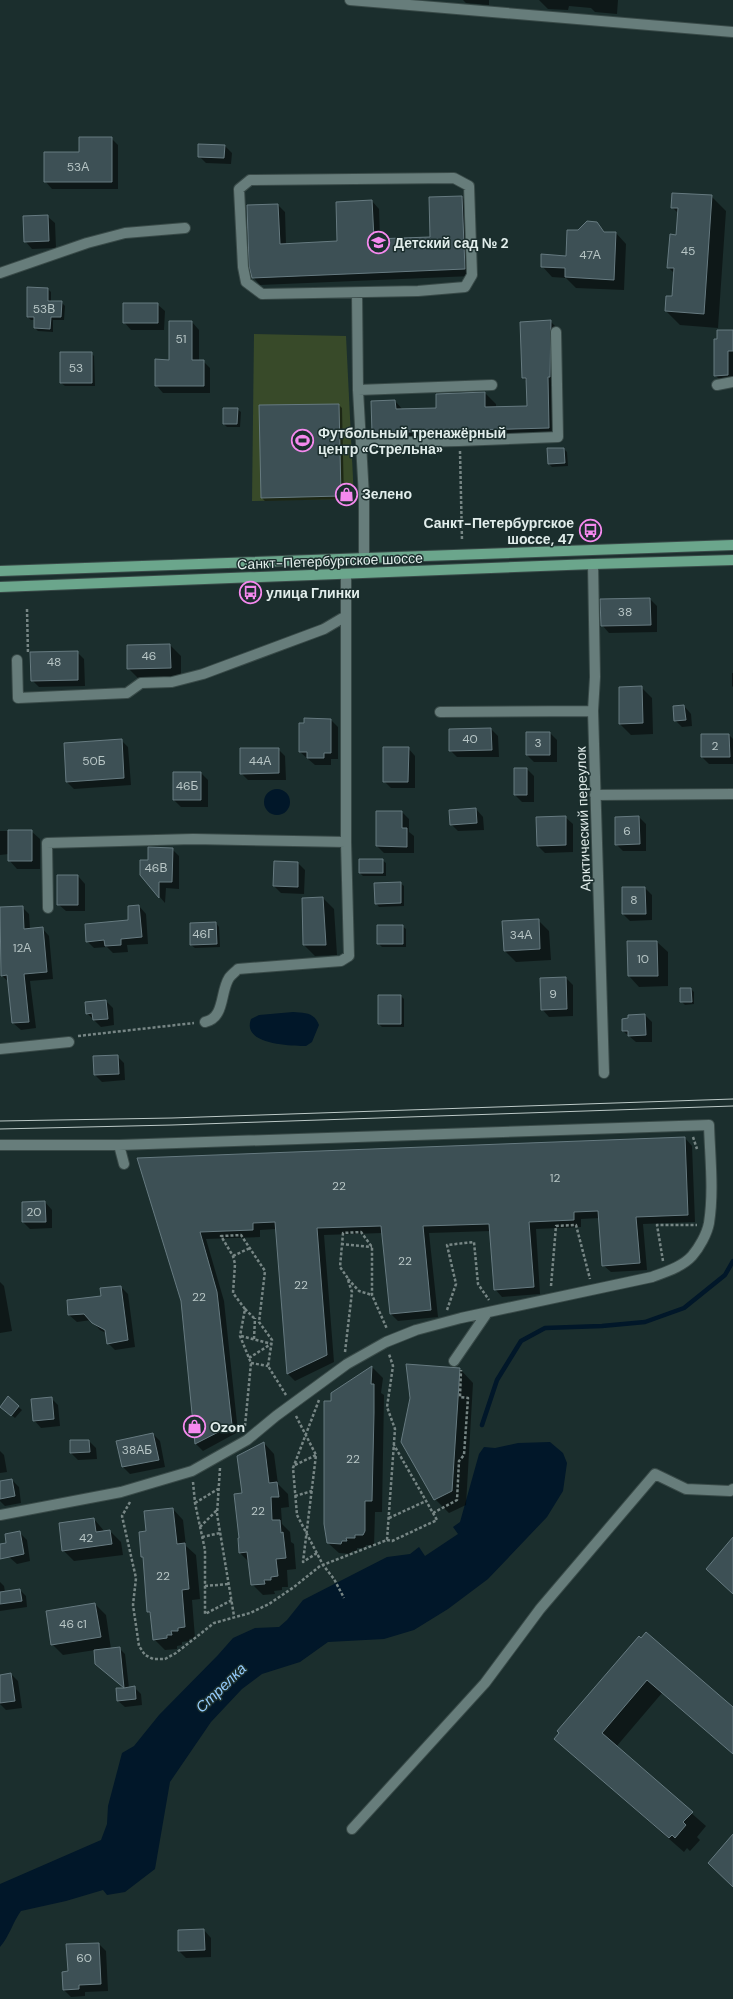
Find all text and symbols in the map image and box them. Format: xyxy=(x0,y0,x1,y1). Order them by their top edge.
house number: 53А xyxy=(67,159,89,175)
school or university icon: Детский сад № 2 xyxy=(365,230,391,256)
place label: Детский сад № 2 xyxy=(394,234,509,252)
house number: 45 xyxy=(681,243,695,259)
house number: 47А xyxy=(579,247,601,263)
house number: 53В xyxy=(33,301,55,317)
house number: 51 xyxy=(175,331,187,347)
house number: 53 xyxy=(69,360,83,376)
place label: Футбольный тренажёрный центр «Стрельна» xyxy=(318,424,506,458)
sports icon: Футбольный тренажёрный центр «Стрельна» xyxy=(289,428,315,454)
shop icon: Зелено xyxy=(334,481,360,507)
place label: Зелено xyxy=(362,485,412,503)
place label: Санкт-Петербургское шоссе, 47 xyxy=(423,514,574,548)
bus stop icon: Санкт-Петербургское шоссе, 47 xyxy=(577,518,603,544)
street label: Санкт-Петербургское шоссе xyxy=(237,549,423,573)
bus stop icon: улица Глинки xyxy=(238,580,264,606)
place label: улица Глинки xyxy=(266,584,360,602)
house number: 38 xyxy=(618,604,632,620)
house number: 46 xyxy=(142,648,156,664)
house number: 48 xyxy=(47,654,61,670)
house number: 40 xyxy=(462,731,478,747)
house number: 3 xyxy=(534,735,542,751)
house number: 2 xyxy=(712,738,719,754)
street label: Арктический переулок xyxy=(571,745,595,892)
house number: 50Б xyxy=(82,753,106,769)
house number: 44А xyxy=(249,753,271,769)
house number: 46Б xyxy=(176,778,198,794)
house number: 6 xyxy=(623,823,631,839)
house number: 46В xyxy=(145,860,167,876)
house number: 8 xyxy=(630,892,638,908)
house number: 46Г xyxy=(192,926,214,942)
house number: 34А xyxy=(510,927,532,943)
house number: 12А xyxy=(13,940,31,956)
house number: 10 xyxy=(637,951,649,967)
house number: 9 xyxy=(549,986,557,1002)
house number: 12 xyxy=(550,1170,560,1186)
house number: 22 xyxy=(332,1178,346,1194)
house number: 20 xyxy=(26,1204,42,1220)
house number: 22 xyxy=(398,1253,412,1269)
house number: 22 xyxy=(294,1277,308,1293)
house number: 22 xyxy=(192,1289,206,1305)
shop icon: Ozon xyxy=(181,1414,207,1440)
place label: Ozon xyxy=(210,1418,245,1436)
house number: 38АБ xyxy=(122,1442,152,1458)
house number: 22 xyxy=(346,1451,360,1467)
house number: 22 xyxy=(251,1503,265,1519)
house number: 42 xyxy=(79,1530,93,1546)
house number: 22 xyxy=(156,1568,170,1584)
house number: 46 с1 xyxy=(59,1616,87,1632)
water label: Стрелка xyxy=(191,1659,251,1717)
house number: 60 xyxy=(76,1950,92,1966)

